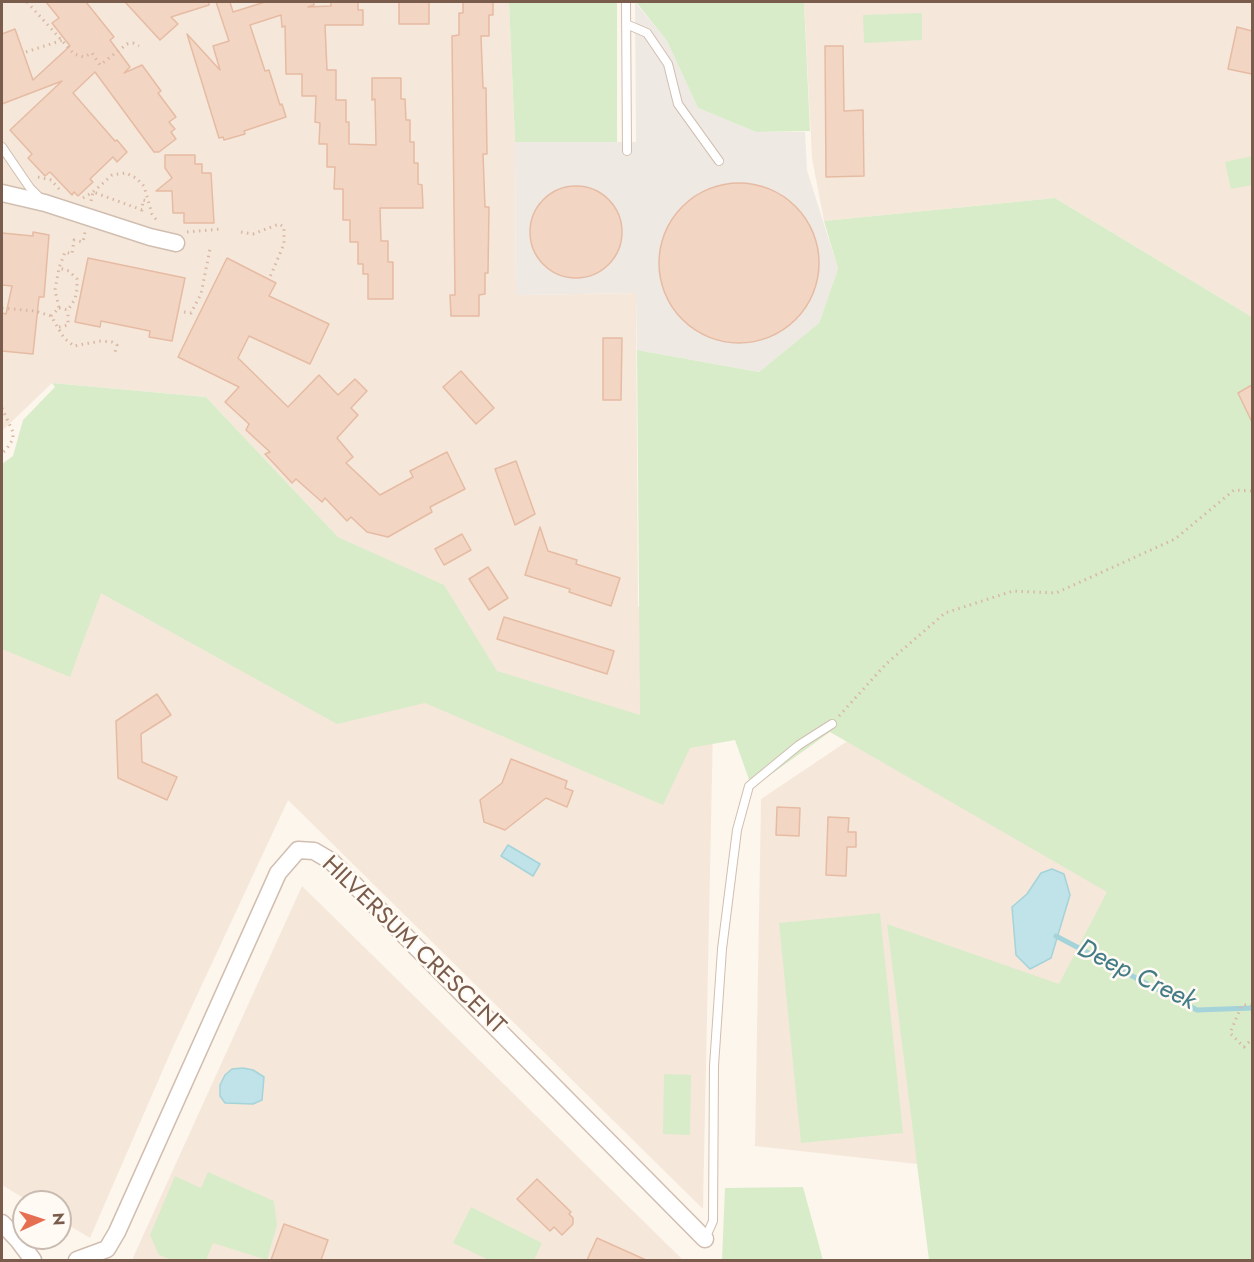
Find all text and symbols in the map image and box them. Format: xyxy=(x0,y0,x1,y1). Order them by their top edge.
street label: HILVERSUM CRESCENT xyxy=(315,851,511,1041)
water label: Deep Creek xyxy=(1072,934,1200,1018)
north arrow xyxy=(12,1190,72,1250)
text: N xyxy=(47,1212,70,1226)

